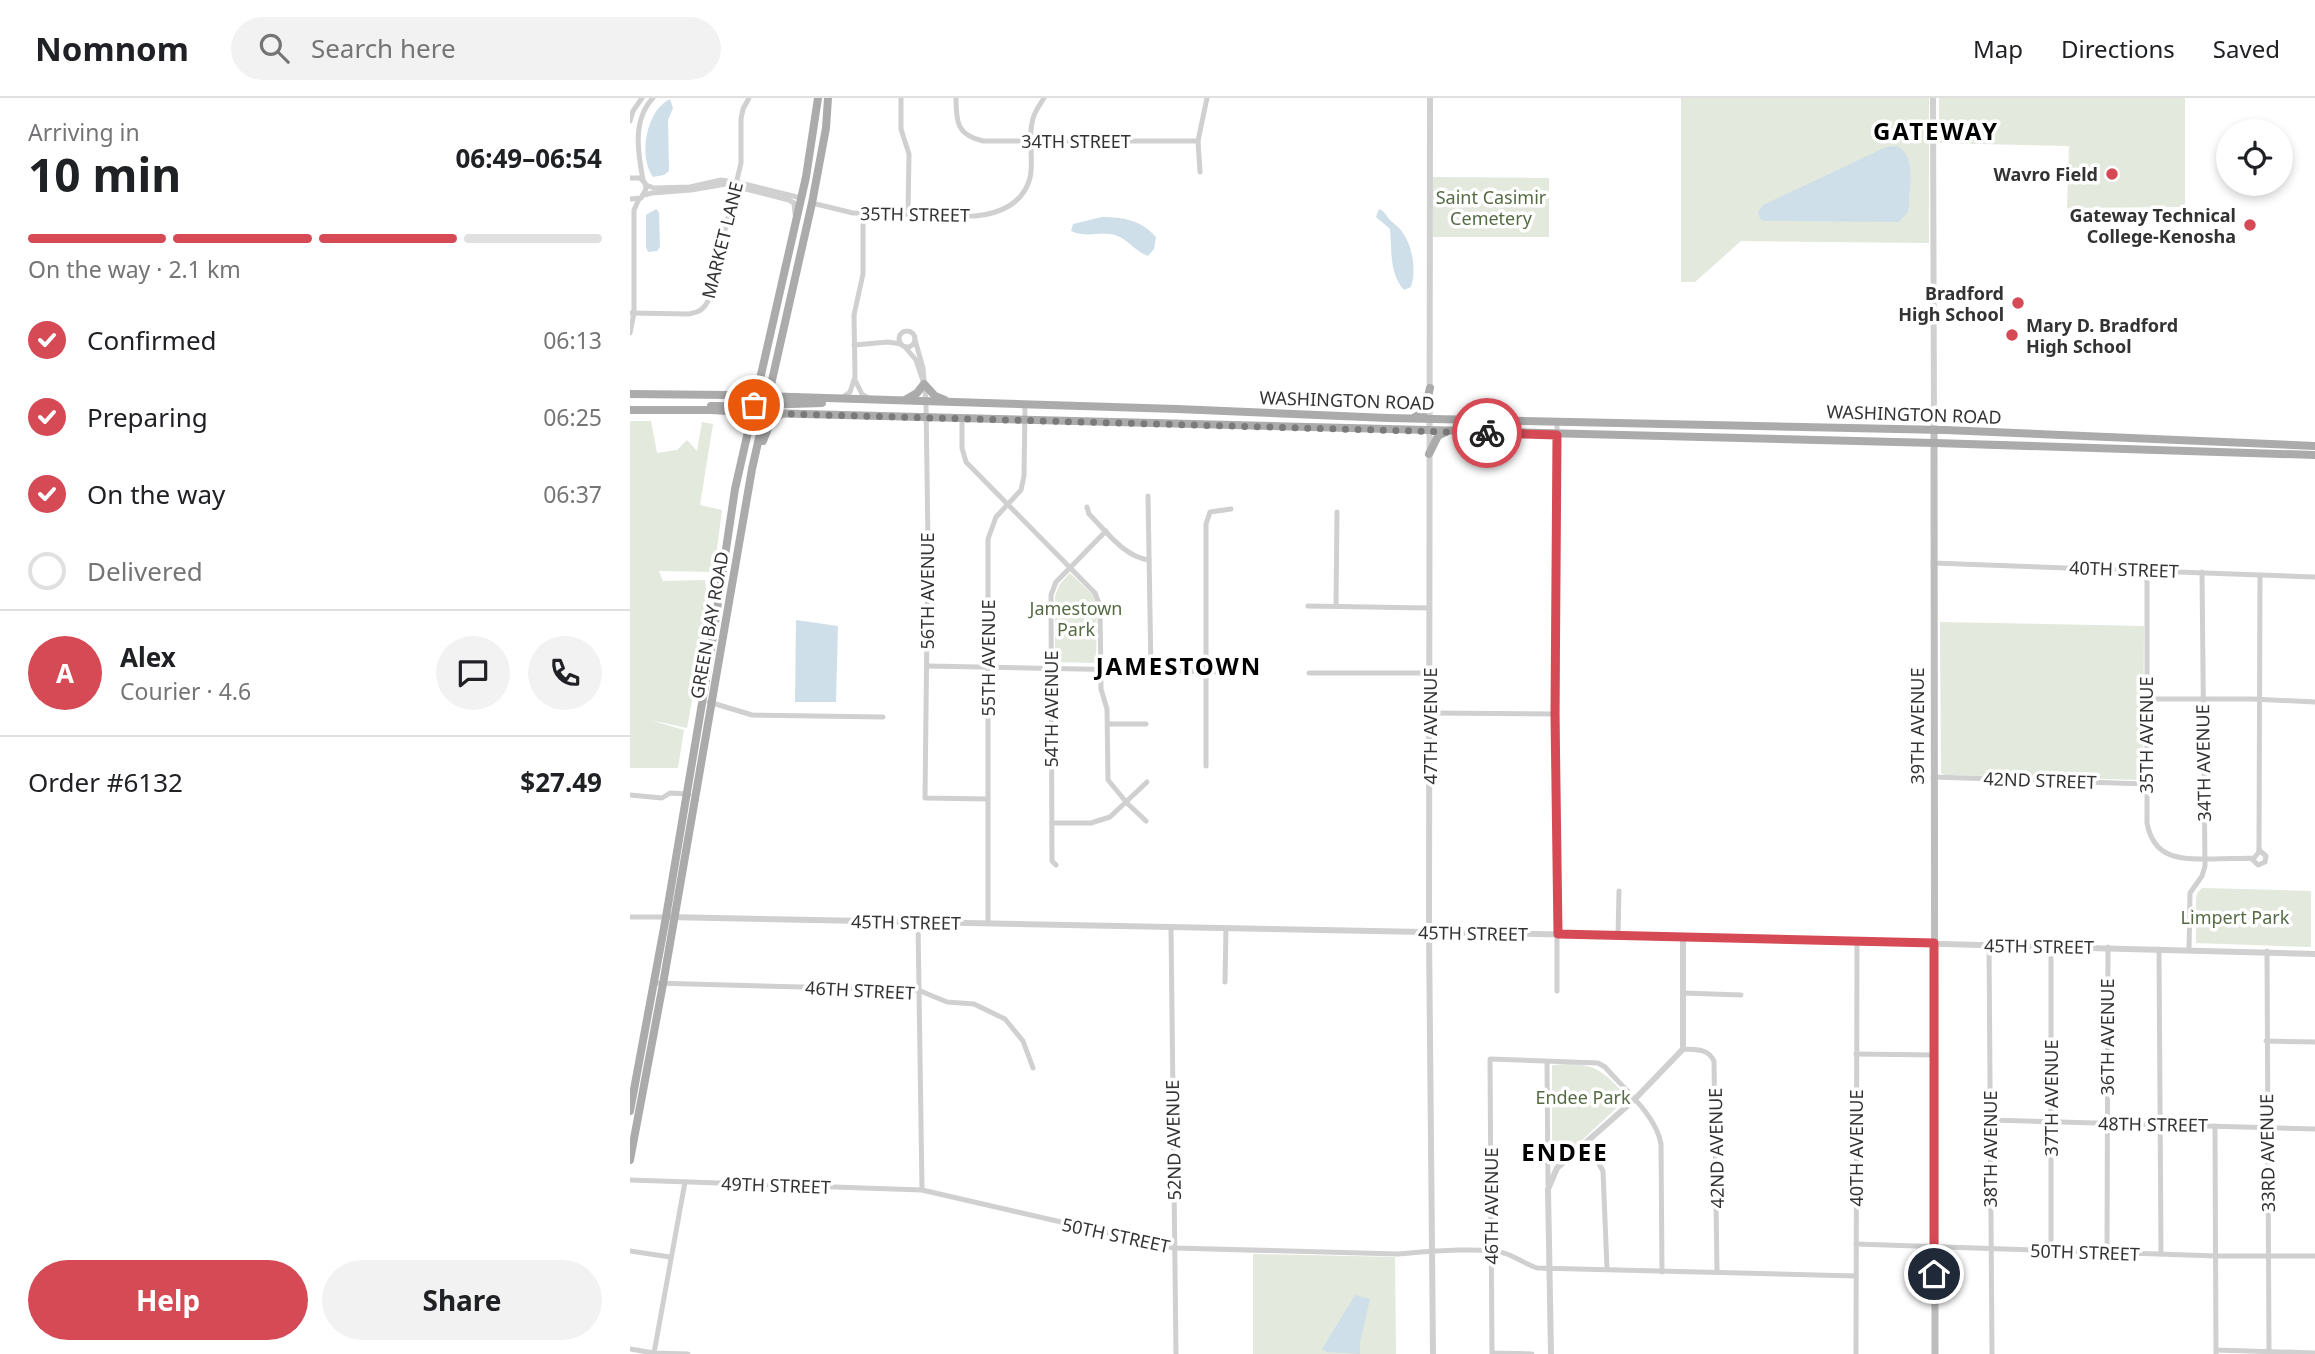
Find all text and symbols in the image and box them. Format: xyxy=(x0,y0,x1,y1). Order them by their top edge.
search box xyxy=(231,17,721,80)
text: Nomnom xyxy=(35,26,189,71)
icon: search xyxy=(255,29,293,67)
text: Search here xyxy=(311,30,456,66)
text: Map xyxy=(1973,32,2023,65)
text: Directions xyxy=(2061,32,2175,65)
text: Saved xyxy=(2213,32,2280,65)
district label: GATEWAY xyxy=(1873,114,1999,147)
text: Arriving in xyxy=(28,116,140,148)
map controls xyxy=(2216,119,2293,196)
button: locate xyxy=(2216,119,2293,196)
street label: 34TH STREET xyxy=(1021,129,1131,153)
text: 06:49–06:54 xyxy=(455,140,602,176)
text: 10 min xyxy=(28,143,181,205)
place label: Wavro Field xyxy=(1994,162,2098,186)
marker: Wavro Field xyxy=(2104,166,2120,182)
street label: MARKET LANE xyxy=(696,179,748,301)
park label: Saint Casimir Cemetery xyxy=(1436,185,1547,230)
street label: 35TH STREET xyxy=(860,201,970,227)
place label: Gateway Technical College-Kenosha xyxy=(2069,203,2236,248)
marker: Gateway Technical College-Kenosha xyxy=(2242,217,2258,233)
text: On the way · 2.1 km xyxy=(28,253,241,285)
place label: Bradford High School xyxy=(1898,281,2004,326)
marker: Bradford High School xyxy=(2010,295,2026,311)
place label: Mary D. Bradford High School xyxy=(2026,313,2178,358)
icon: check xyxy=(28,321,66,359)
text: Confirmed xyxy=(87,322,217,358)
text: 06:13 xyxy=(543,324,602,356)
marker: Mary D. Bradford High School xyxy=(2004,327,2020,343)
pin xyxy=(724,375,784,435)
street label: WASHINGTON ROAD xyxy=(1259,385,1435,415)
icon: bag xyxy=(735,386,773,424)
icon: check xyxy=(28,398,66,436)
courier xyxy=(1452,398,1522,468)
text: Preparing xyxy=(87,399,208,435)
street label: WASHINGTON ROAD xyxy=(1826,399,2002,429)
text: 06:25 xyxy=(543,401,602,433)
icon: bike xyxy=(1468,414,1506,452)
icon: check xyxy=(28,475,66,513)
text: On the way xyxy=(87,476,225,512)
text: 06:37 xyxy=(543,478,602,510)
street label: 56TH AVENUE xyxy=(915,532,939,650)
street label: GREEN BAY ROAD xyxy=(684,549,734,701)
text: Delivered xyxy=(87,553,203,589)
street label: 40TH STREET xyxy=(2069,555,2179,583)
park label: Jamestown Park xyxy=(1028,596,1122,641)
street label: 55TH AVENUE xyxy=(976,599,1000,717)
button: chat xyxy=(436,636,510,710)
button: phone xyxy=(528,636,602,710)
text: Alex xyxy=(120,639,176,675)
district label: JAMESTOWN xyxy=(1094,649,1262,682)
street label: 54TH AVENUE xyxy=(1039,650,1063,768)
text: A xyxy=(56,655,74,691)
street label: 47TH AVENUE xyxy=(1418,667,1442,785)
street label: 39TH AVENUE xyxy=(1905,667,1929,785)
text: Courier · 4.6 xyxy=(120,675,251,707)
street label: 35TH AVENUE xyxy=(2134,676,2158,794)
street label: 34TH AVENUE xyxy=(2190,704,2216,822)
text: Order #6132 xyxy=(28,764,183,800)
text: $27.49 xyxy=(520,764,602,800)
street label: 42ND STREET xyxy=(1983,766,2097,794)
park label: Limpert Park xyxy=(2181,905,2290,929)
street label: 45TH STREET xyxy=(851,909,961,935)
street label: 45TH STREET xyxy=(1418,920,1528,946)
street label: 45TH STREET xyxy=(1984,933,2094,959)
street label: 46TH STREET xyxy=(805,975,915,1005)
street label: 36TH AVENUE xyxy=(2095,978,2119,1096)
street label: 37TH AVENUE xyxy=(2039,1039,2063,1157)
street label: 52ND AVENUE xyxy=(1160,1080,1186,1200)
park label: Endee Park xyxy=(1535,1085,1631,1109)
street label: 42ND AVENUE xyxy=(1703,1088,1729,1208)
street label: 40TH AVENUE xyxy=(1844,1089,1868,1207)
street label: 38TH AVENUE xyxy=(1978,1090,2002,1208)
street label: 33RD AVENUE xyxy=(2254,1094,2280,1212)
street label: 48TH STREET xyxy=(2098,1111,2208,1137)
district label: ENDEE xyxy=(1521,1135,1609,1168)
street label: 46TH AVENUE xyxy=(1479,1147,1503,1265)
street label: 49TH STREET xyxy=(721,1171,831,1199)
street label: 50TH STREET xyxy=(1060,1212,1172,1258)
street label: 50TH STREET xyxy=(2030,1238,2140,1266)
pin xyxy=(1904,1244,1964,1304)
icon: home xyxy=(1915,1255,1953,1293)
button: Help xyxy=(28,1260,308,1340)
button: Share xyxy=(322,1260,602,1340)

